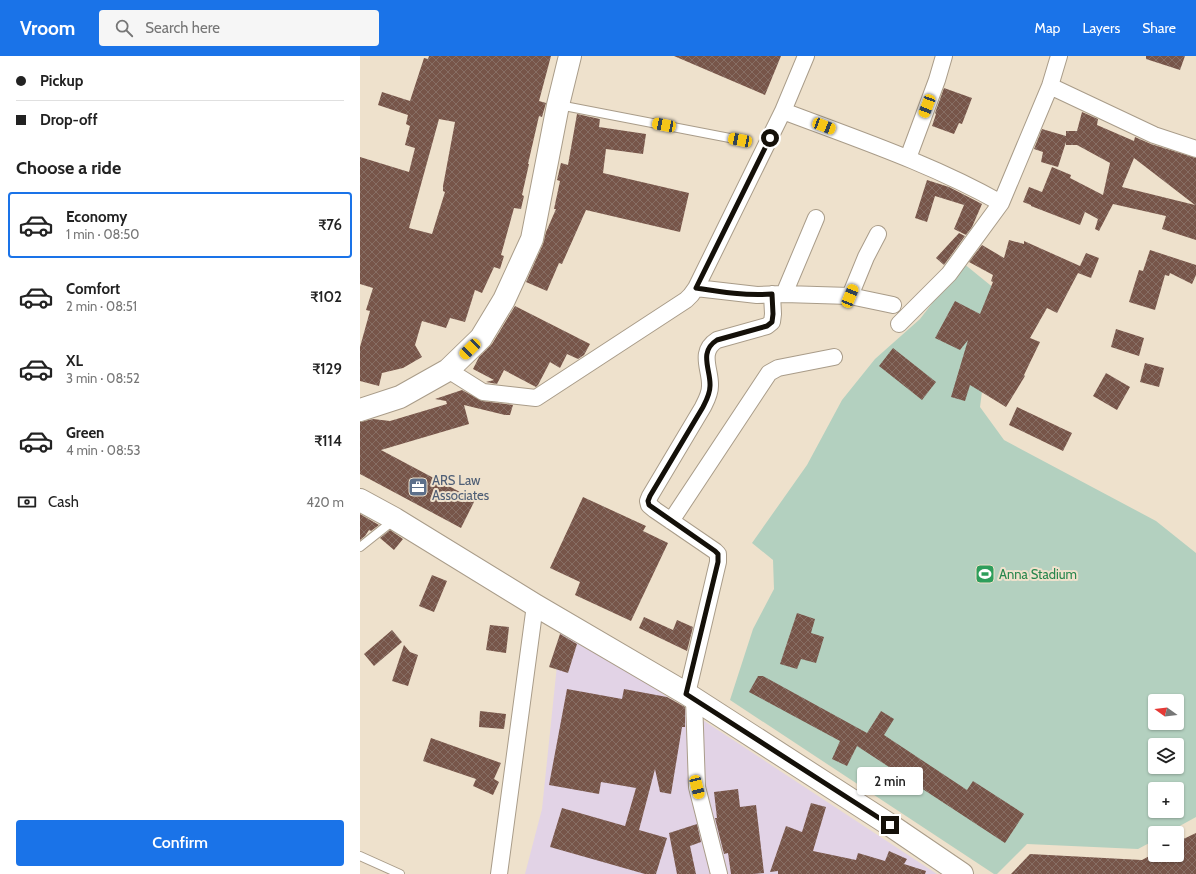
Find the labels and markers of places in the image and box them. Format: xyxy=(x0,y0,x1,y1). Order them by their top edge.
place label: ARS Law Associates xyxy=(432,472,490,503)
office icon: ARS Law Associates xyxy=(407,476,429,498)
sports icon: Anna Stadium xyxy=(974,563,996,585)
place label: Anna Stadium xyxy=(999,566,1077,582)

